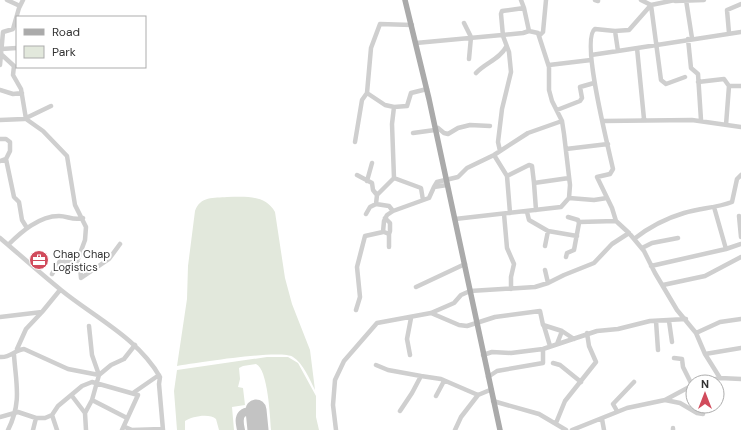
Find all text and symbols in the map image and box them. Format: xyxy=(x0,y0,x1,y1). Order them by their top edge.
legend xyxy=(16,16,146,68)
text: Road xyxy=(52,24,80,40)
text: Park xyxy=(52,44,76,60)
place label: Chap Chap Logistics xyxy=(53,247,110,274)
office icon: Chap Chap Logistics xyxy=(28,249,50,271)
north arrow xyxy=(685,374,725,414)
text: N xyxy=(701,377,709,391)

